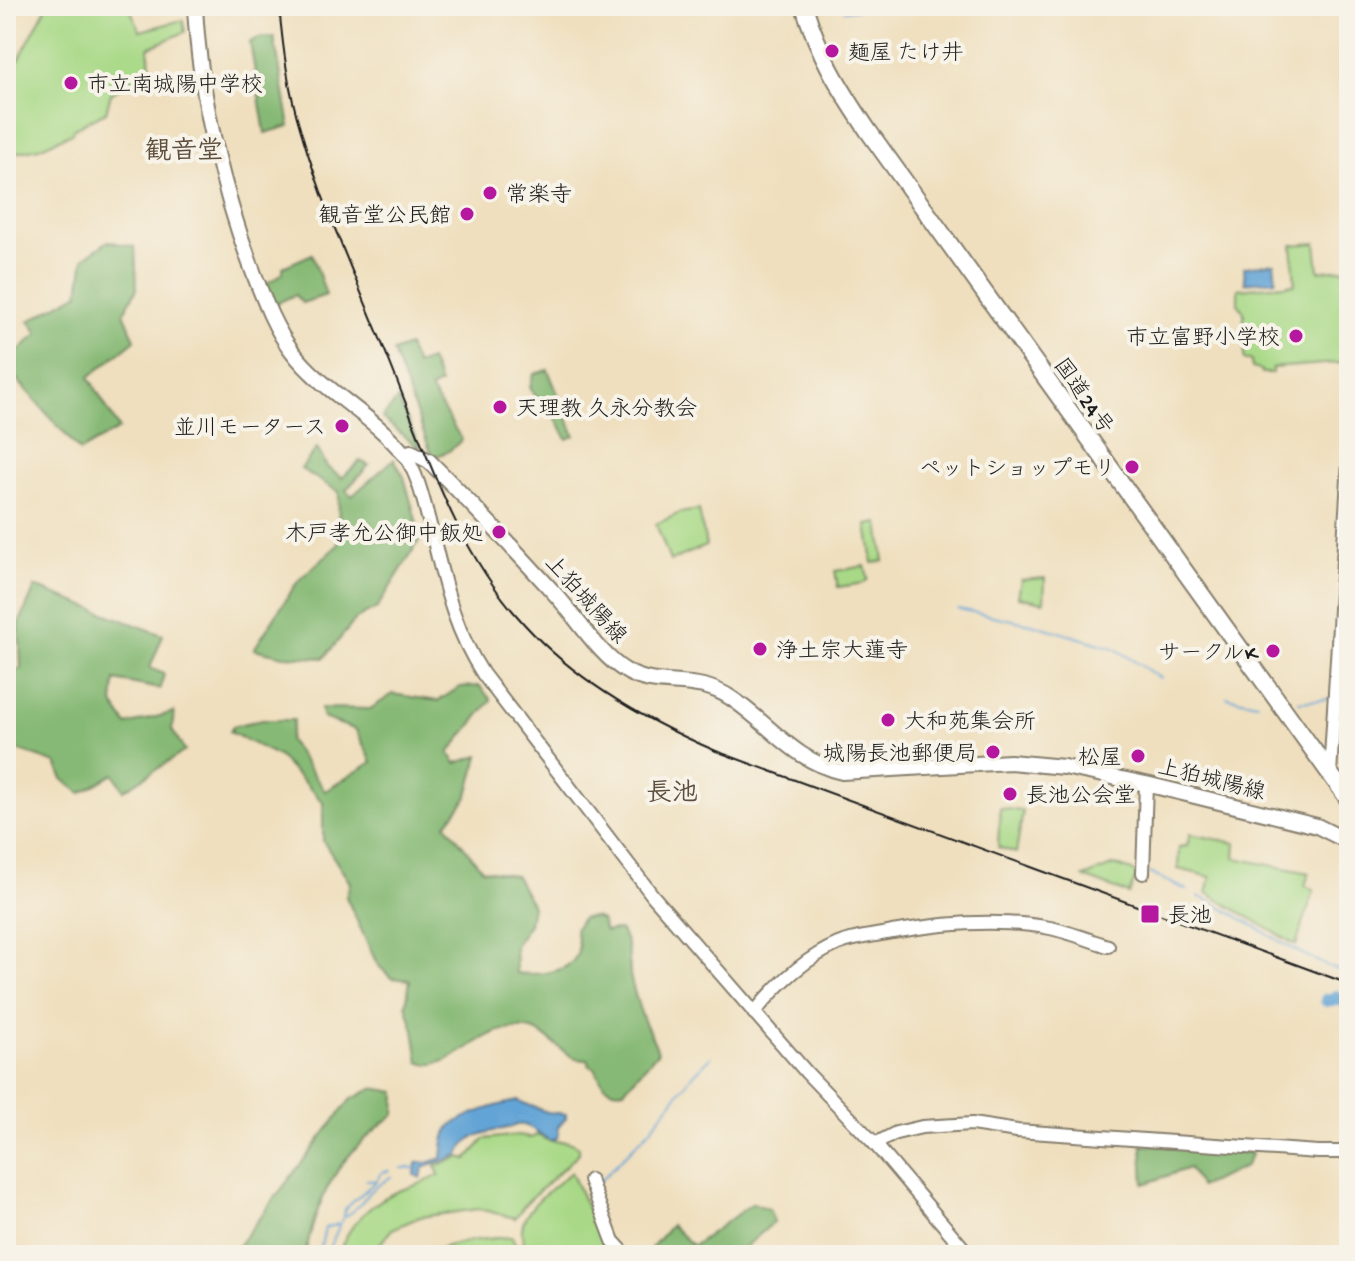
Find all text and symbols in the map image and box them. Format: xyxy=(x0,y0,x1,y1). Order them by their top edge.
place label: 麺屋 たけ井 xyxy=(848,41,963,68)
marker: 麺屋 たけ井 xyxy=(823,42,841,60)
place label: 市立南城陽中学校 xyxy=(87,72,263,100)
marker: 市立南城陽中学校 xyxy=(62,74,80,92)
district label: 観音堂 xyxy=(145,136,223,169)
place label: 常楽寺 xyxy=(506,183,572,210)
marker: 常楽寺 xyxy=(481,184,499,202)
place label: 観音堂公民館 xyxy=(319,204,451,231)
marker: 観音堂公民館 xyxy=(458,205,476,223)
place label: 市立富野小学校 xyxy=(1126,326,1280,353)
marker: 市立富野小学校 xyxy=(1287,327,1305,345)
street label: 国道24号 xyxy=(1046,354,1118,440)
place label: 天理教 久永分教会 xyxy=(516,397,697,424)
marker: 天理教 久永分教会 xyxy=(491,398,509,416)
place label: 並川モータース xyxy=(174,416,326,443)
marker: 並川モータース xyxy=(333,417,351,435)
place label: ペットショップモリ xyxy=(919,457,1116,484)
marker: ペットショップモリ xyxy=(1123,458,1141,476)
place label: 木戸孝允公御中飯処 xyxy=(285,521,483,549)
marker: 木戸孝允公御中飯処 xyxy=(490,523,508,541)
street label: 上狛城陽線 xyxy=(538,550,631,650)
place label: 浄土宗大蓮寺 xyxy=(776,639,908,666)
marker: 浄土宗大蓮寺 xyxy=(751,640,769,658)
place label: サークルK xyxy=(1158,642,1260,668)
marker: サークルK xyxy=(1264,642,1282,660)
place label: 大和苑集会所 xyxy=(904,710,1036,737)
marker: 大和苑集会所 xyxy=(879,711,897,729)
place label: 城陽長池郵便局 xyxy=(823,742,977,769)
marker: 城陽長池郵便局 xyxy=(984,743,1002,761)
place label: 松屋 xyxy=(1078,746,1122,773)
marker: 松屋 xyxy=(1129,747,1147,765)
street label: 上狛城陽線 xyxy=(1155,755,1268,808)
district label: 長池 xyxy=(646,779,698,811)
place label: 長池公会堂 xyxy=(1026,784,1136,811)
marker: 長池公会堂 xyxy=(1001,785,1019,803)
marker: 長池 xyxy=(1139,903,1161,925)
place label: 長池 xyxy=(1168,904,1212,931)

